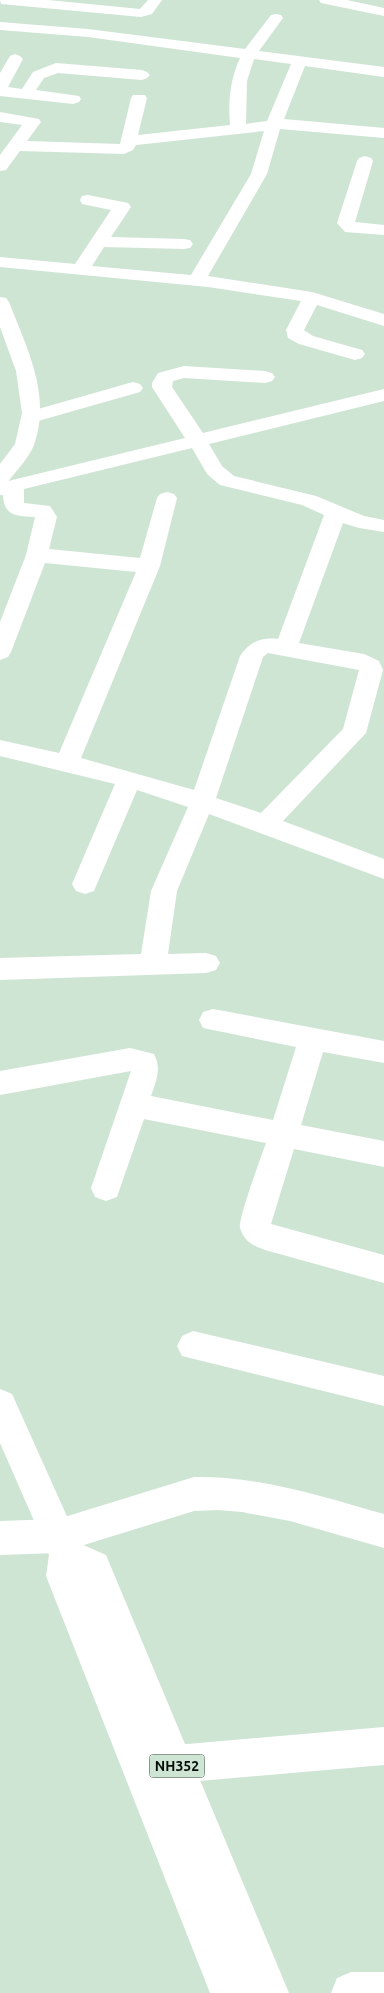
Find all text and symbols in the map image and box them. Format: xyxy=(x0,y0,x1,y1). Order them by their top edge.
road number: NH352 xyxy=(150,1754,204,1778)

